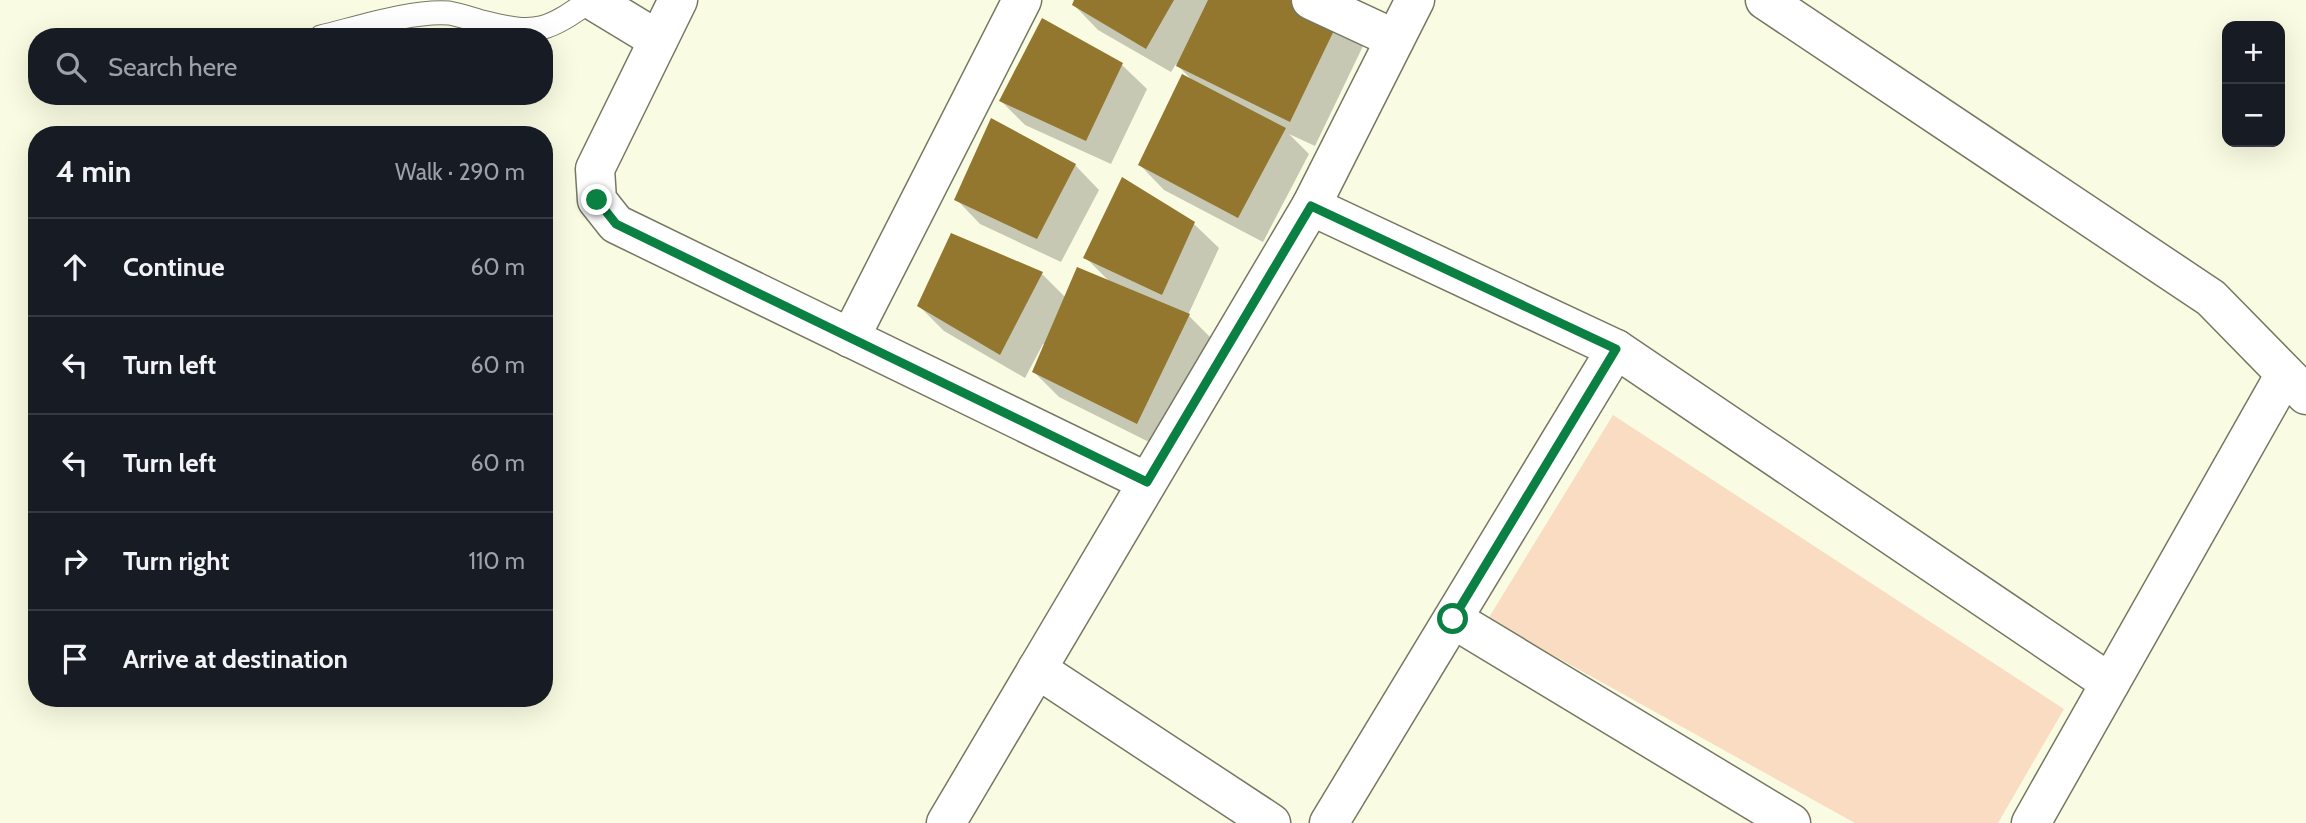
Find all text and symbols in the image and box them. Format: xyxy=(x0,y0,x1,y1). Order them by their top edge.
map controls xyxy=(2222,21,2285,147)
button: + xyxy=(2222,21,2285,84)
search box xyxy=(28,28,553,105)
icon: search xyxy=(52,48,90,86)
text: Search here xyxy=(108,51,237,83)
button: − xyxy=(2222,84,2285,147)
text: 4 min xyxy=(56,153,131,190)
text: Walk · 290 m xyxy=(395,158,525,186)
route end xyxy=(581,184,612,215)
icon: ahead xyxy=(56,248,94,286)
text: Continue xyxy=(123,251,225,283)
text: 60 m xyxy=(471,253,525,281)
icon: left xyxy=(56,346,94,384)
text: Turn left xyxy=(123,349,216,381)
text: 60 m xyxy=(471,351,525,379)
icon: left xyxy=(56,444,94,482)
text: Turn left xyxy=(123,447,216,479)
text: 60 m xyxy=(471,449,525,477)
icon: right xyxy=(56,542,94,580)
text: Turn right xyxy=(123,545,229,577)
text: 110 m xyxy=(469,547,525,575)
route start xyxy=(1437,603,1468,634)
icon: arrive xyxy=(56,640,94,678)
text: Arrive at destination xyxy=(123,643,348,675)

